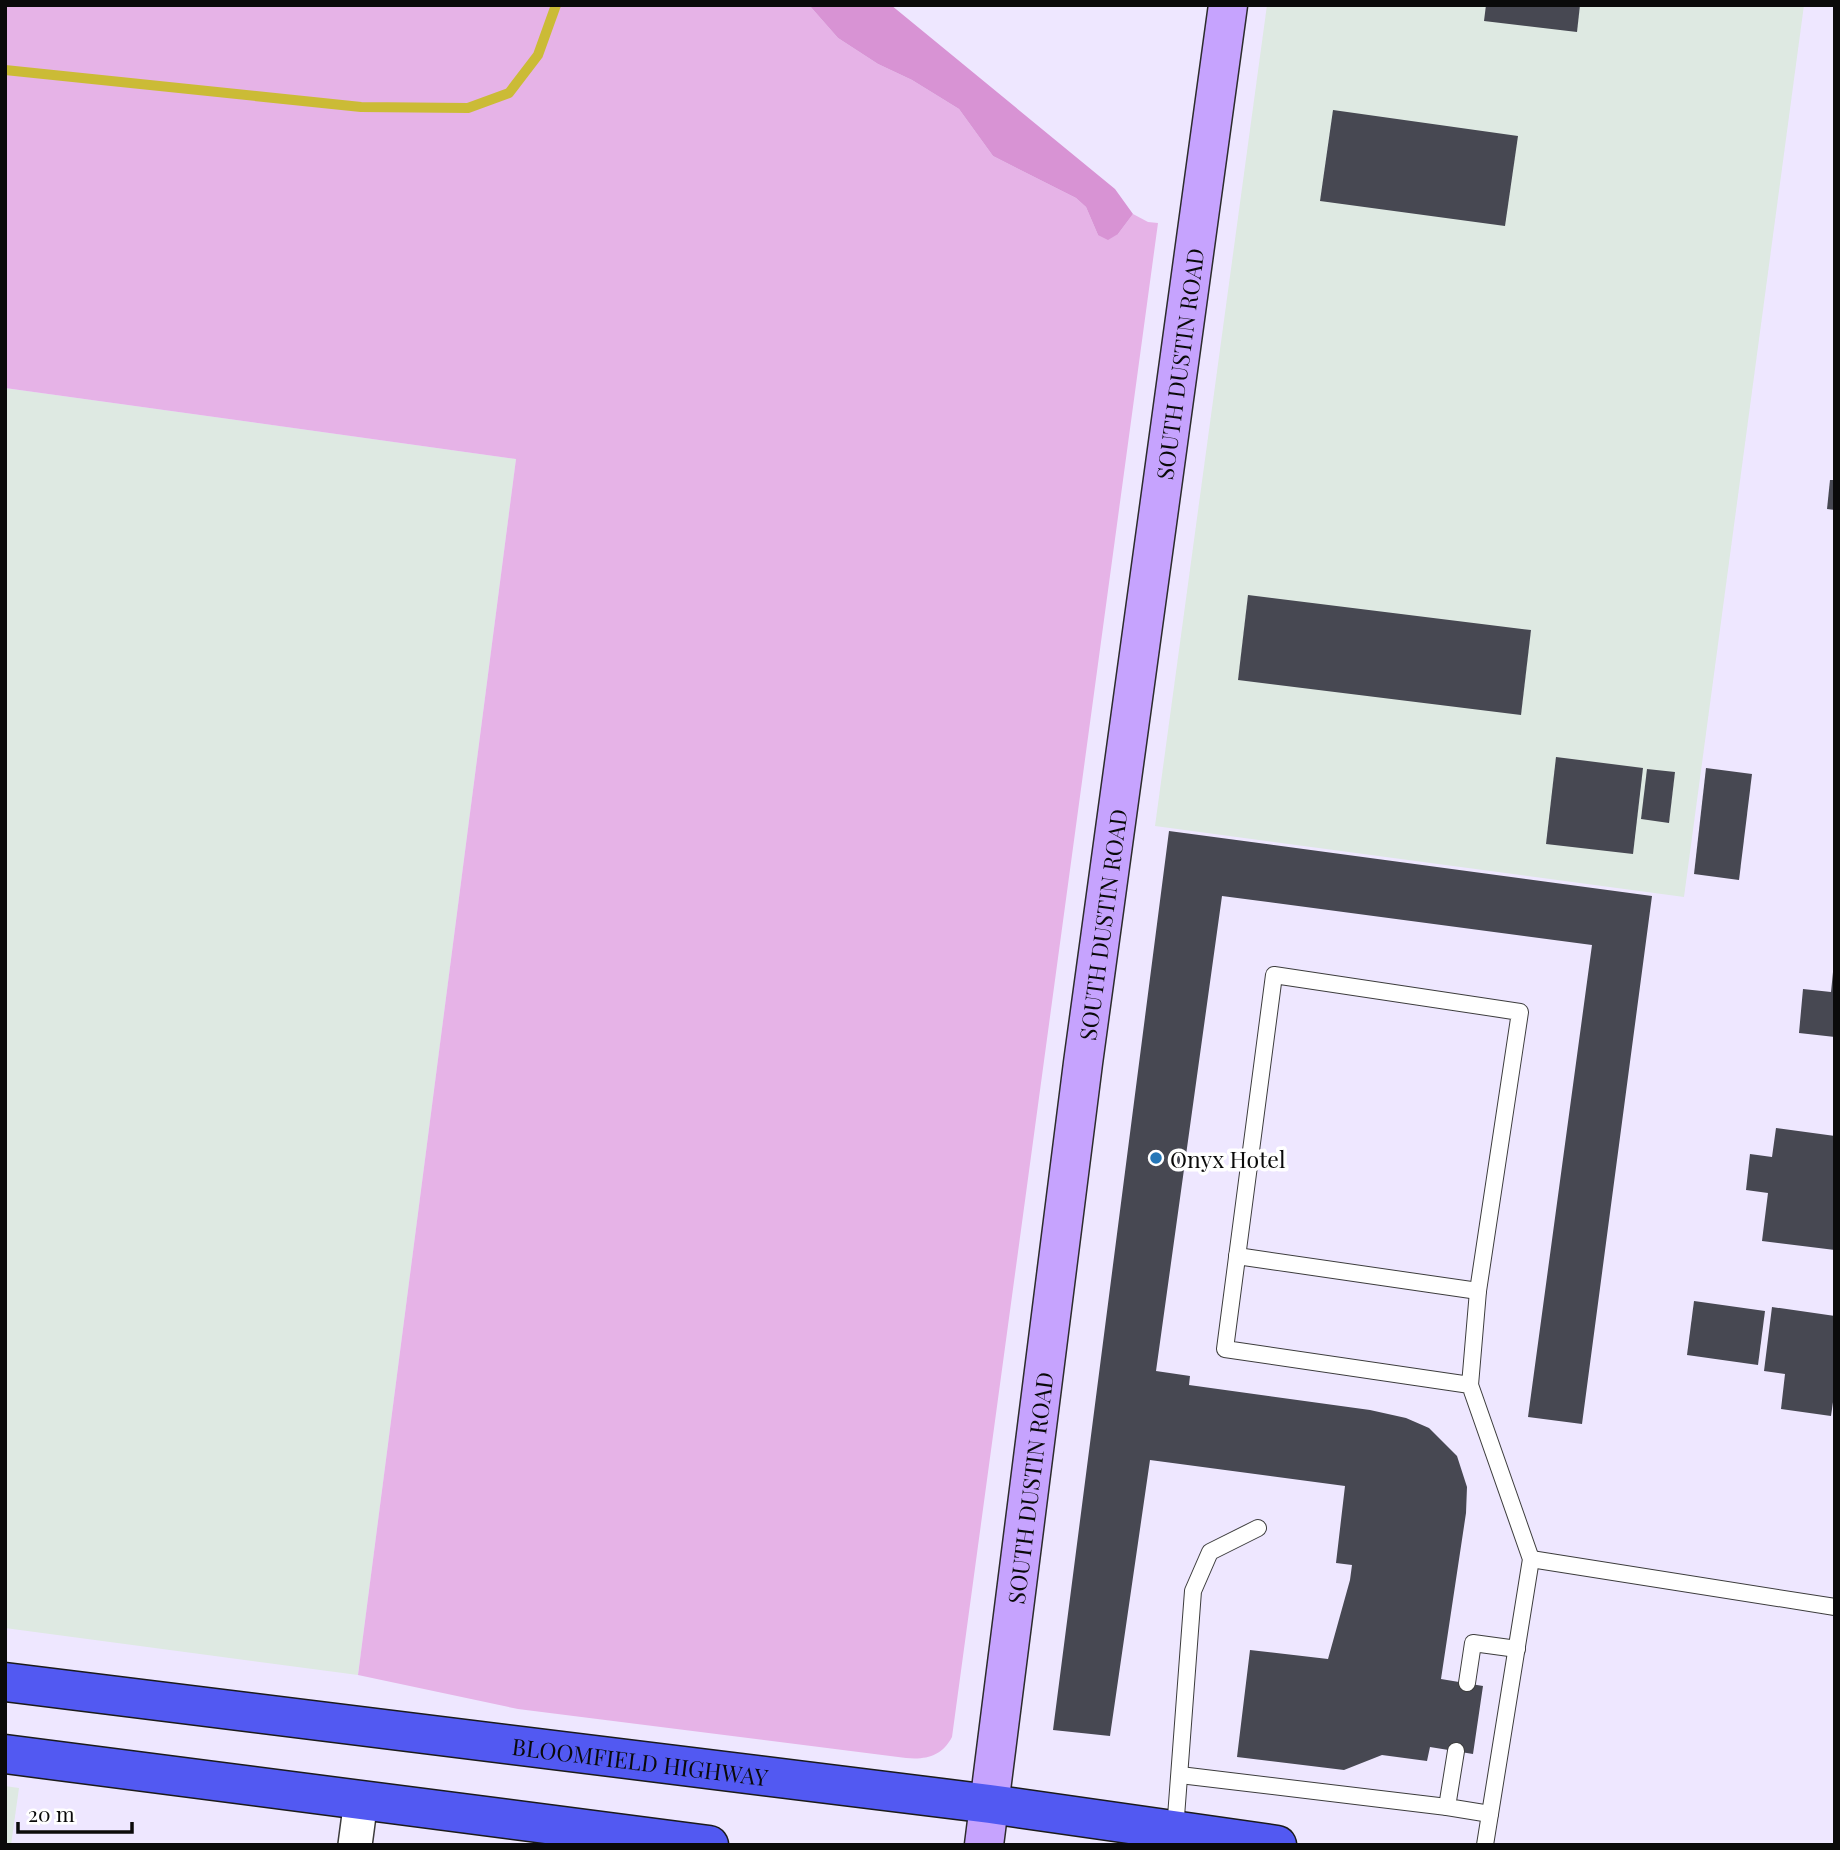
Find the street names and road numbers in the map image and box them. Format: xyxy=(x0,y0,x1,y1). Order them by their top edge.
street label: SOUTH DUSTIN ROAD xyxy=(1148,246,1210,482)
street label: SOUTH DUSTIN ROAD xyxy=(1071,807,1133,1042)
street label: SOUTH DUSTIN ROAD xyxy=(999,1370,1059,1606)
street label: BLOOMFIELD HIGHWAY xyxy=(510,1729,770,1792)

